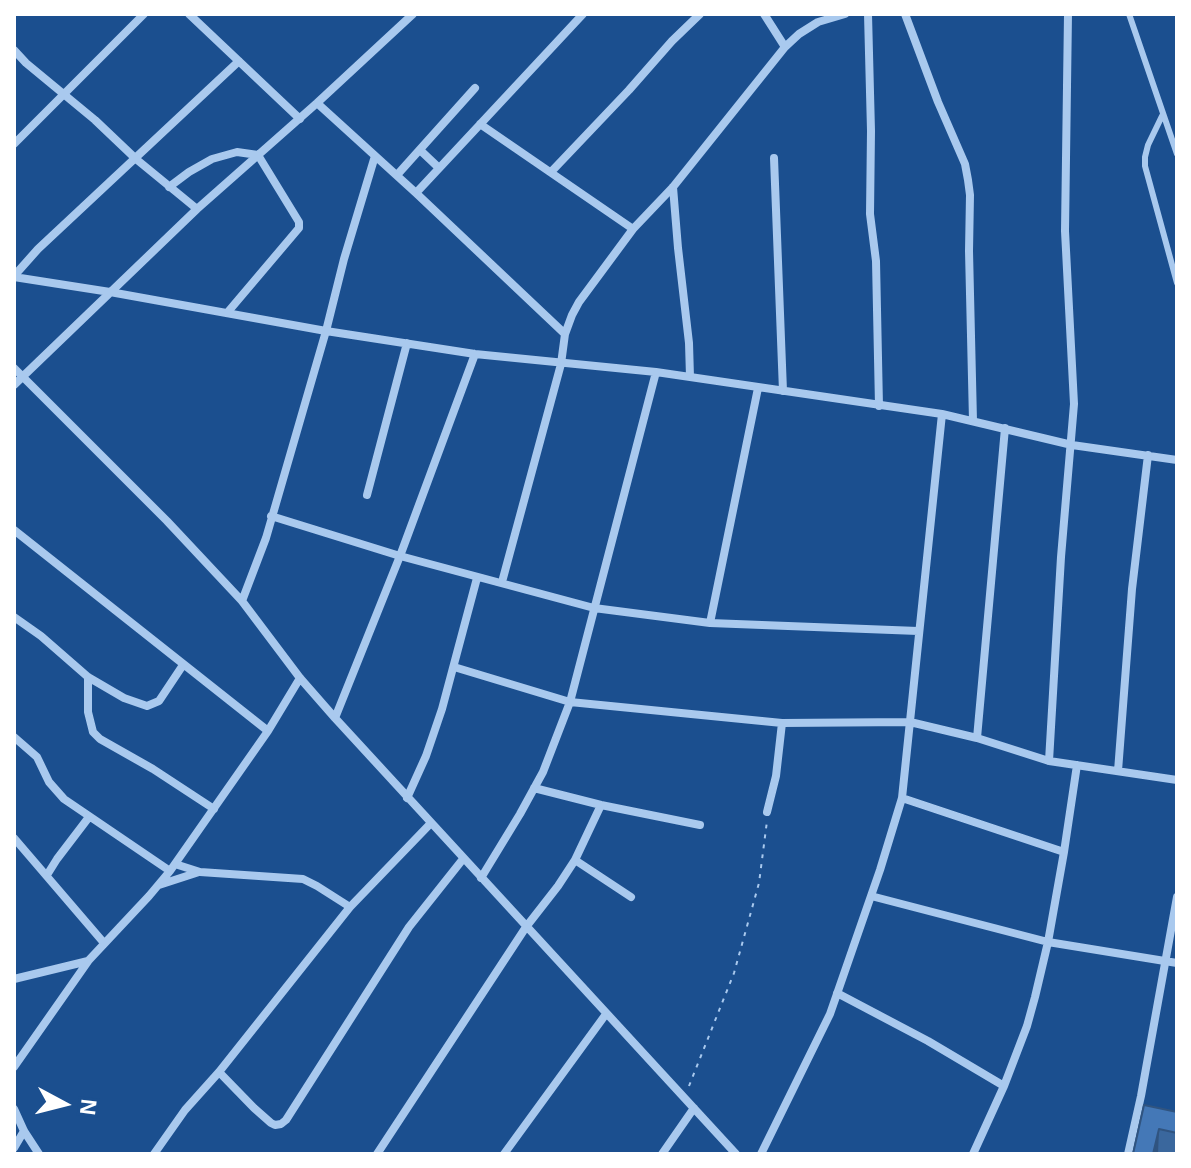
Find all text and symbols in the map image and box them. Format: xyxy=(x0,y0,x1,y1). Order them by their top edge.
north arrow xyxy=(24,1064,104,1144)
text: N xyxy=(75,1098,102,1116)

